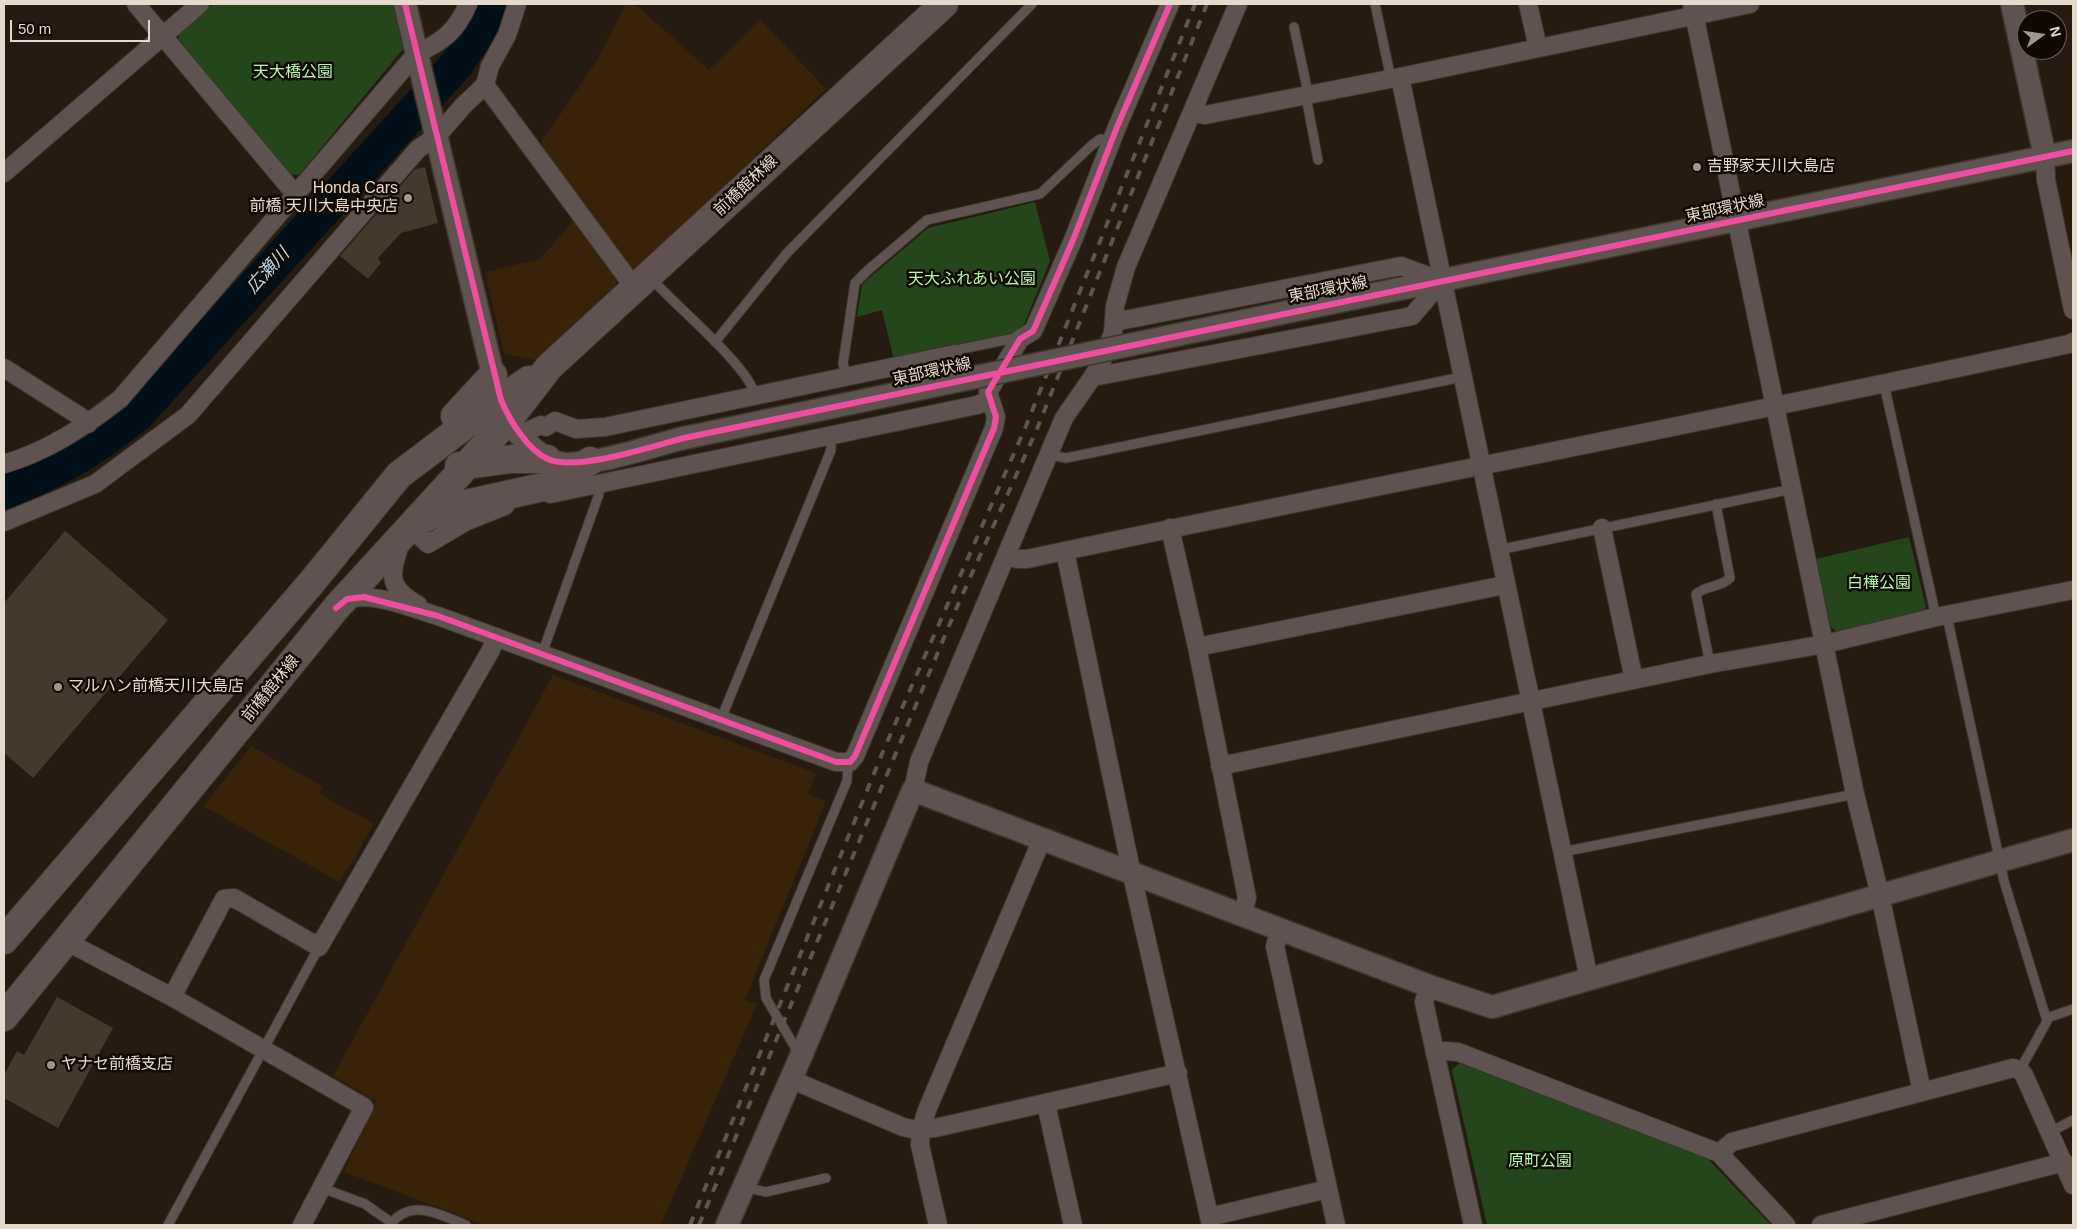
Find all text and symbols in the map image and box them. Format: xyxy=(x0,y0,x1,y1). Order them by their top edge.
scale bar xyxy=(12,10,152,42)
north arrow xyxy=(2017,10,2067,60)
text: 50 m xyxy=(18,20,51,37)
text: N xyxy=(2047,25,2065,38)
park label: 天大橋公園 xyxy=(253,63,333,83)
street label: 前橋館林線 xyxy=(710,152,782,220)
place label: 吉野家天川大島店 xyxy=(1707,157,1835,177)
marker: 吉野家天川大島店 xyxy=(1691,161,1703,173)
place label: Honda Cars 前橋 天川大島中央店 xyxy=(250,179,398,217)
street label: 東部環状線 xyxy=(1684,191,1766,227)
marker: Honda Cars 前橋 天川大島中央店 xyxy=(402,192,414,204)
water label: 広瀬川 xyxy=(242,244,294,298)
park label: 天大ふれあい公園 xyxy=(908,270,1036,290)
street label: 東部環状線 xyxy=(1287,273,1369,307)
street label: 東部環状線 xyxy=(891,354,973,390)
park label: 白樺公園 xyxy=(1847,574,1911,594)
street label: 前橋館林線 xyxy=(238,652,304,726)
place label: マルハン前橋天川大島店 xyxy=(68,677,244,697)
marker: マルハン前橋天川大島店 xyxy=(52,681,64,693)
place label: ヤナセ前橋支店 xyxy=(61,1055,173,1075)
marker: ヤナセ前橋支店 xyxy=(45,1059,57,1071)
park label: 原町公園 xyxy=(1508,1152,1572,1172)

